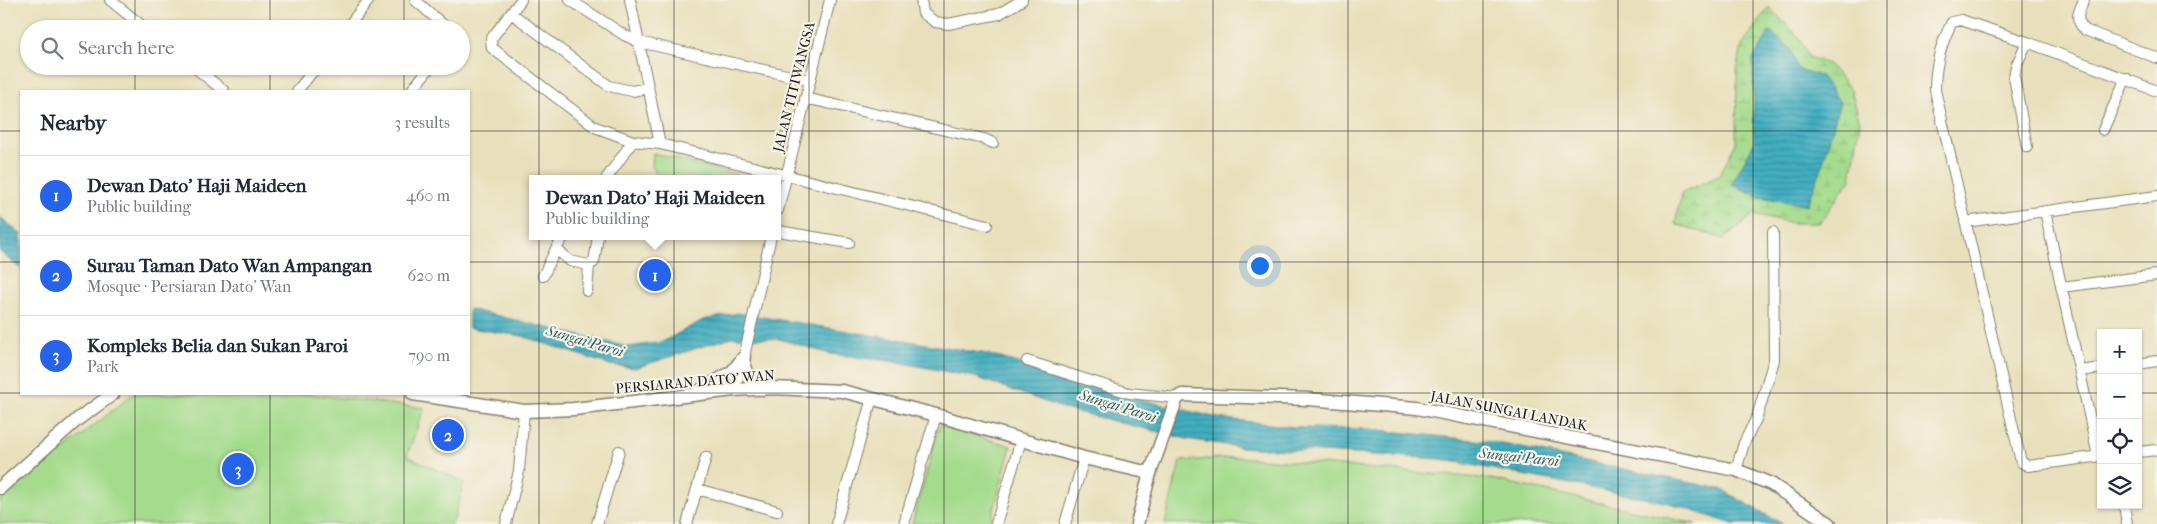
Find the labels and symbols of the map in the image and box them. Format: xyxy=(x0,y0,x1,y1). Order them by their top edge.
street label: JALAN TITIWANGSA xyxy=(769,19,819,155)
your location xyxy=(1247,253,1273,279)
pin: 1 xyxy=(639,256,671,294)
water label: Sungai Paroi xyxy=(543,321,627,361)
street label: PERSIARAN DATO' WAN xyxy=(615,367,776,397)
water label: Sungai Paroi xyxy=(1076,385,1160,427)
street label: JALAN SUNGAI LANDAK xyxy=(1428,387,1590,435)
pin: 2 xyxy=(432,416,464,454)
water label: Sungai Paroi xyxy=(1477,444,1561,470)
pin: 3 xyxy=(222,450,254,488)

